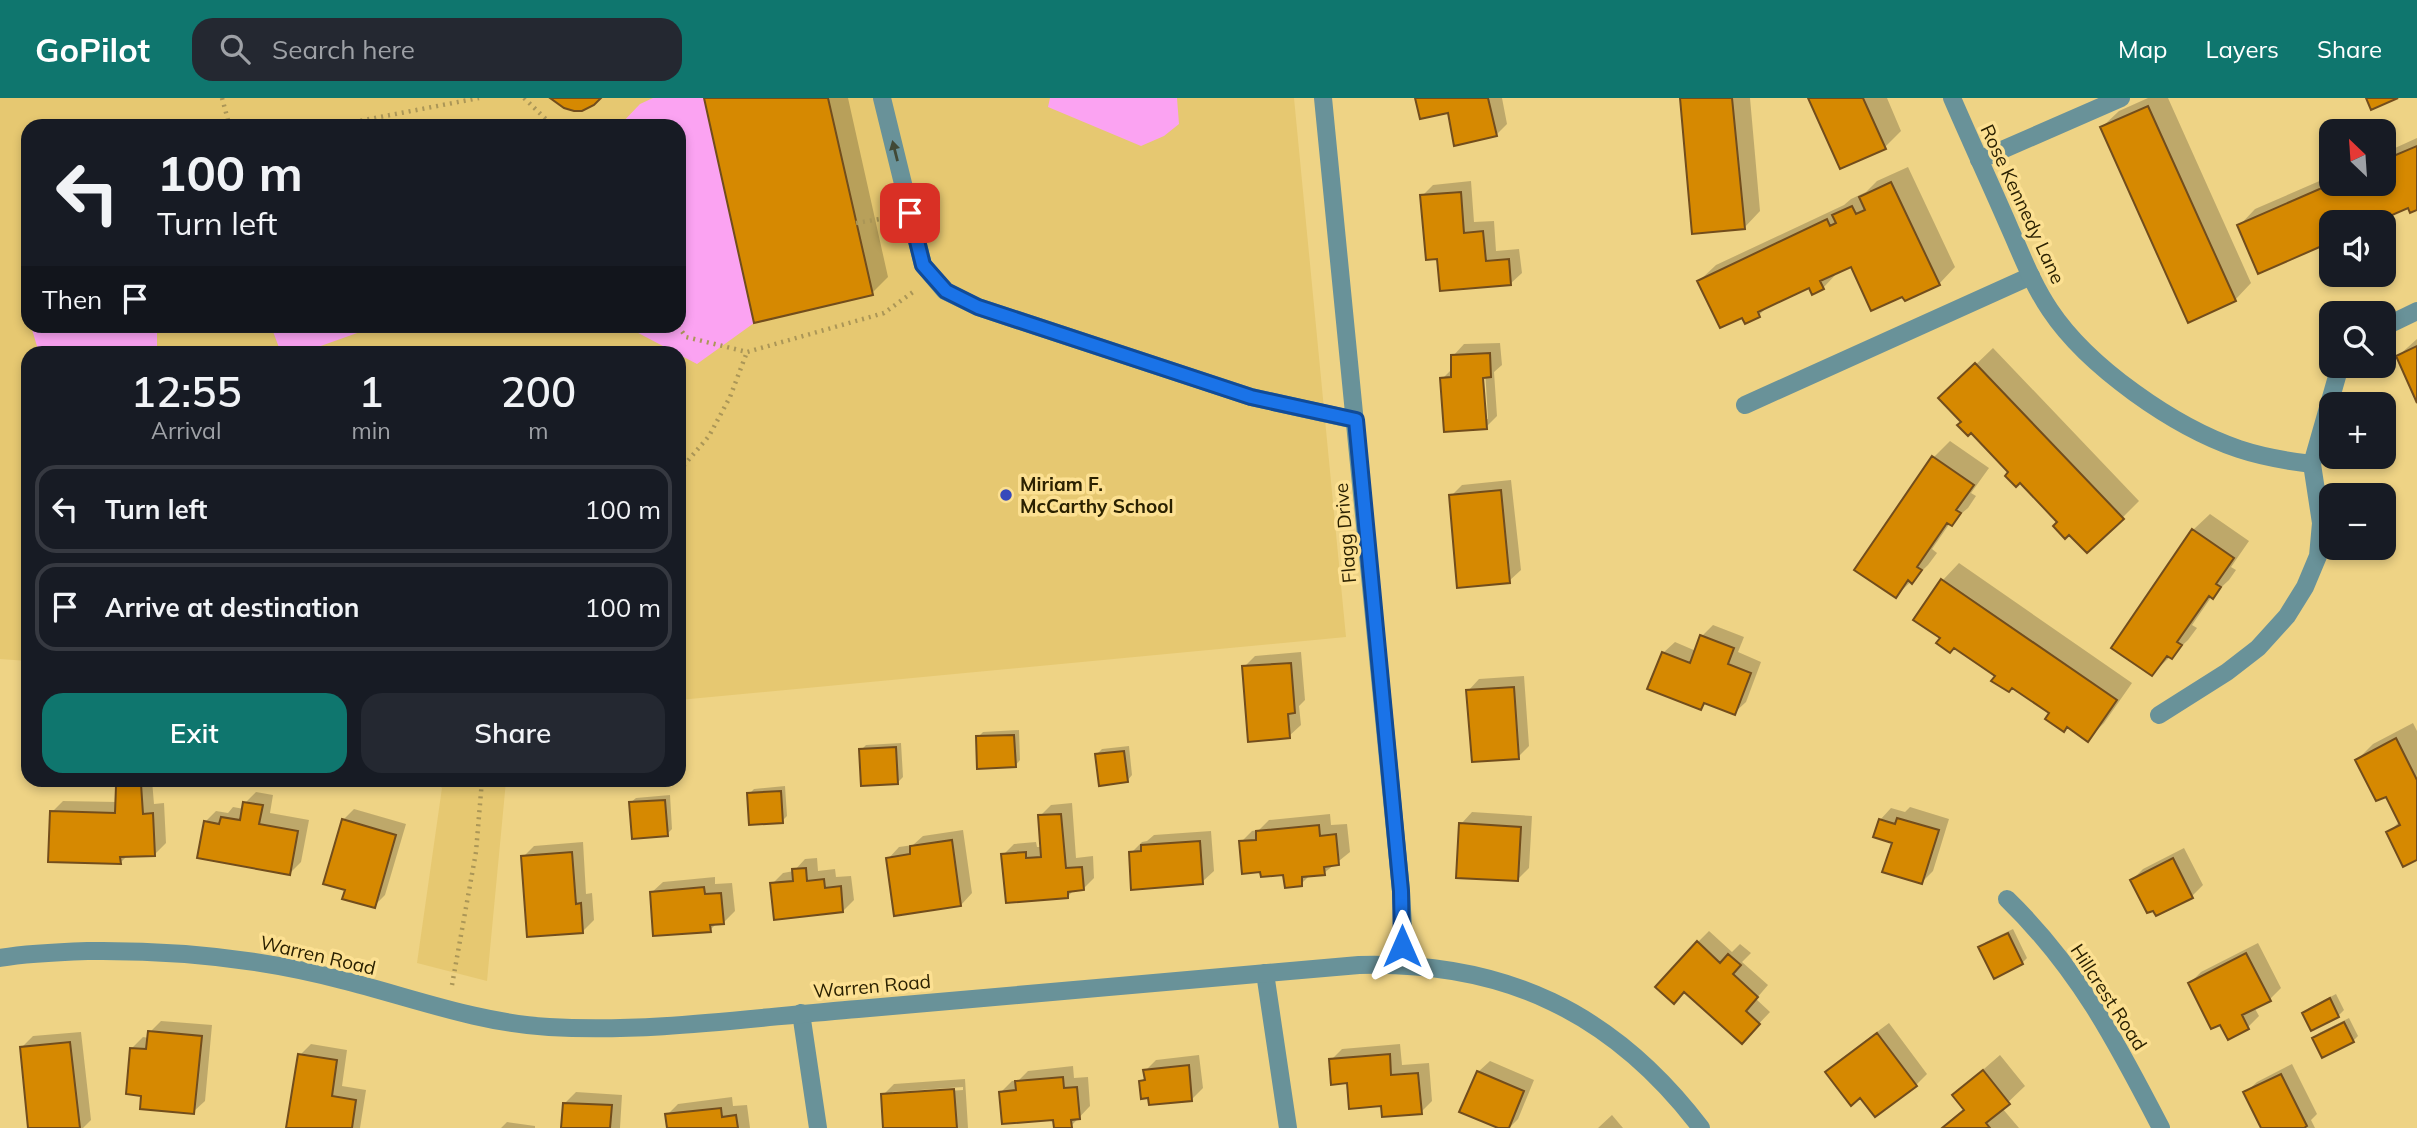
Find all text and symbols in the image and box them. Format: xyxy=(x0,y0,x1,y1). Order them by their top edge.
search box xyxy=(192,18,682,81)
text: GoPilot xyxy=(35,29,150,70)
icon: search xyxy=(216,30,254,68)
text: Search here xyxy=(272,33,415,66)
text: Map xyxy=(2118,34,2167,64)
text: Layers xyxy=(2205,34,2279,64)
text: Share xyxy=(2317,34,2382,64)
north arrow xyxy=(2319,119,2396,196)
map controls xyxy=(2319,119,2396,560)
street label: Rose Kennedy Lane xyxy=(1976,121,2070,287)
one-way arrow xyxy=(889,140,900,162)
text: 100 m xyxy=(157,142,303,203)
icon: left xyxy=(42,147,133,238)
pin xyxy=(880,183,940,243)
icon: arrive xyxy=(891,194,929,232)
text: Turn left xyxy=(157,203,277,243)
button: sound xyxy=(2319,210,2396,287)
icon: arrive xyxy=(116,280,154,318)
text: Then xyxy=(42,283,102,316)
button: search xyxy=(2319,301,2396,378)
text: 12:55 xyxy=(131,365,242,418)
text: 1 xyxy=(358,365,384,418)
text: 200 xyxy=(501,365,576,418)
button: + xyxy=(2319,392,2396,469)
text: Arrival xyxy=(151,416,221,445)
text: min xyxy=(351,416,391,445)
text: m xyxy=(528,416,548,445)
place label: Miriam F. McCarthy School xyxy=(1020,472,1173,518)
street label: Flagg Drive xyxy=(1329,482,1361,584)
button: − xyxy=(2319,483,2396,560)
marker: Miriam F. McCarthy School xyxy=(998,487,1014,503)
icon: left xyxy=(46,490,84,528)
text: Turn left xyxy=(105,493,207,526)
text: 100 m xyxy=(585,493,661,526)
icon: arrive xyxy=(46,588,84,626)
text: Arrive at destination xyxy=(105,591,360,624)
text: 100 m xyxy=(585,591,661,624)
button: Exit xyxy=(42,693,347,773)
button: Share xyxy=(361,693,665,773)
position arrow xyxy=(1365,909,1439,983)
street label: Warren Road xyxy=(258,930,378,980)
street label: Hillcrest Road xyxy=(2066,939,2152,1055)
street label: Warren Road xyxy=(812,969,932,1003)

